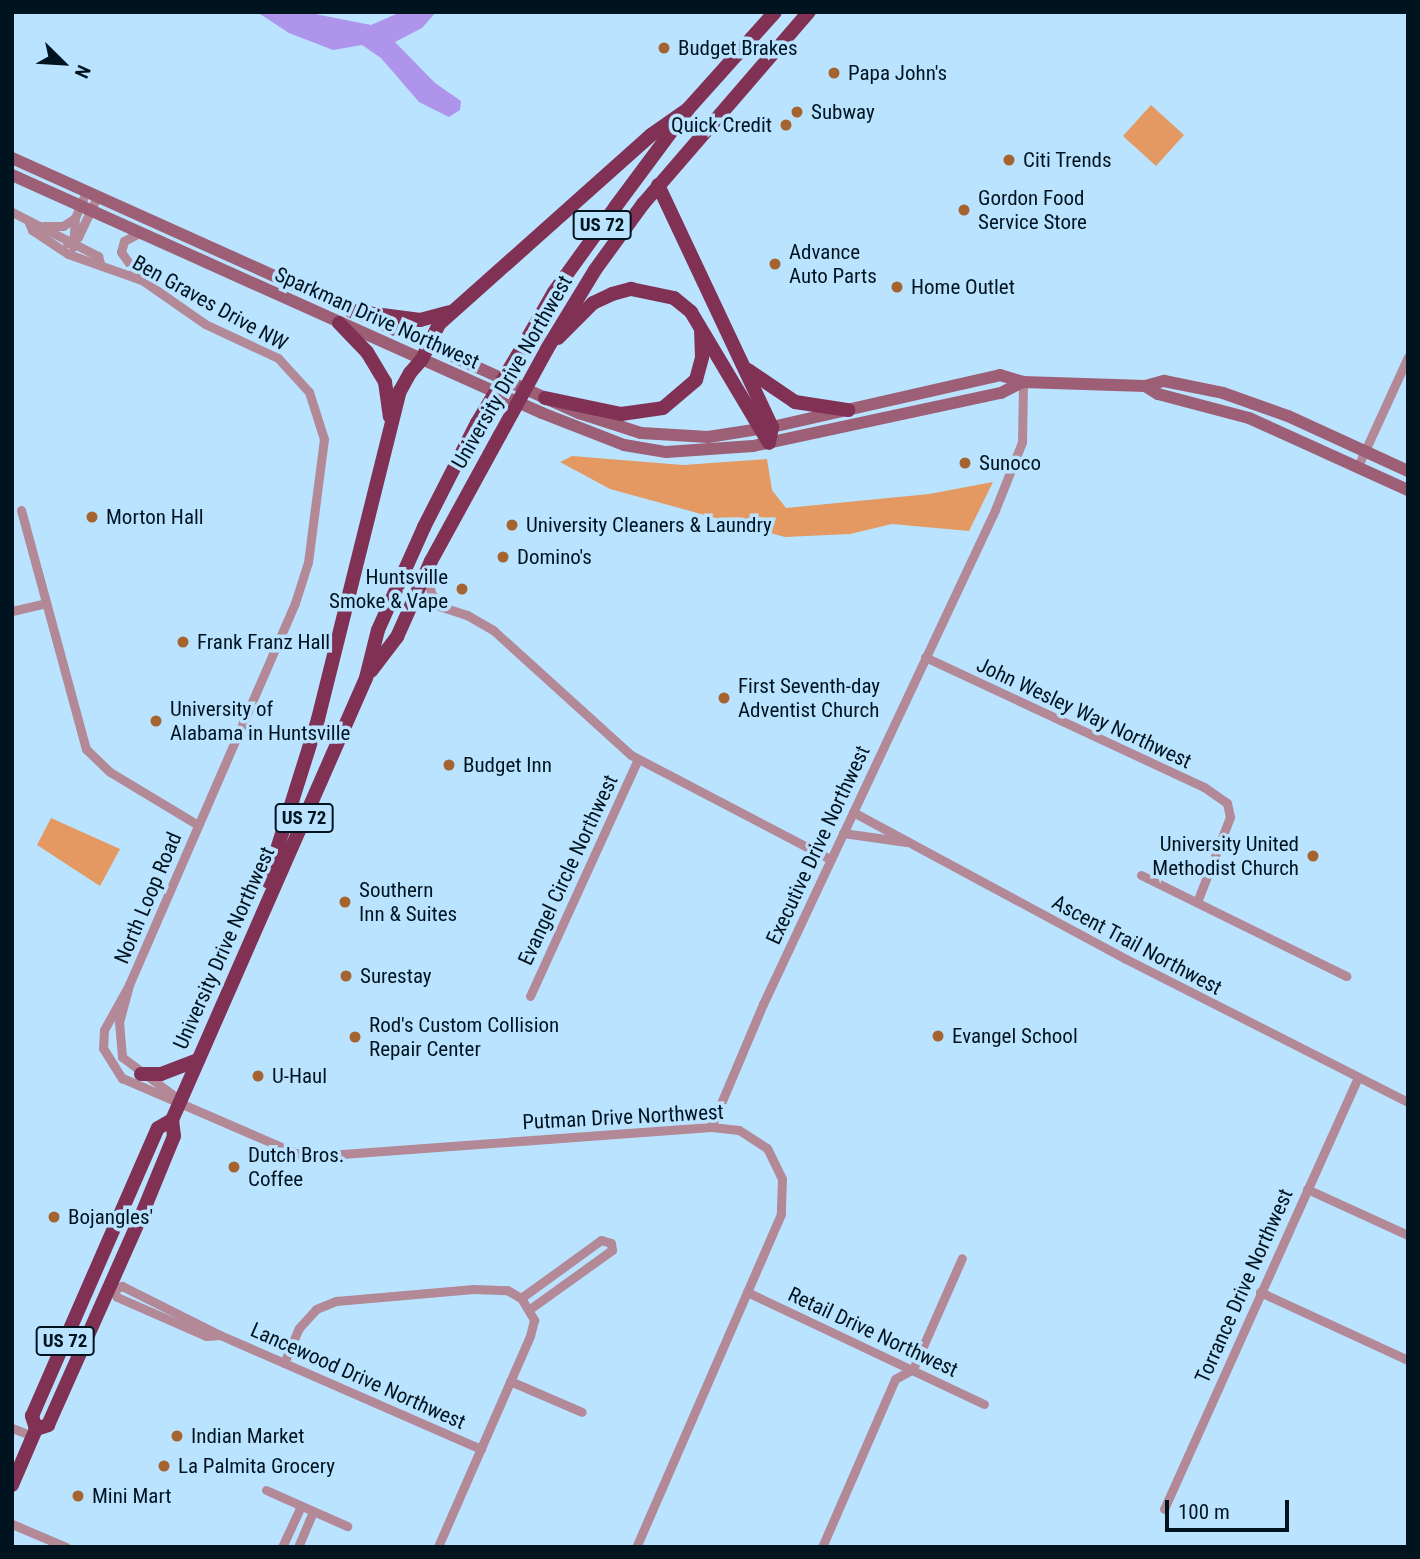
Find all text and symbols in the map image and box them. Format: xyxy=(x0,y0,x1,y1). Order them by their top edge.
north arrow xyxy=(28,28,98,98)
place label: Budget Brakes xyxy=(678,35,797,61)
marker: Budget Brakes xyxy=(656,40,672,56)
place label: Papa John's xyxy=(848,60,947,86)
text: N xyxy=(70,62,96,82)
marker: Papa John's xyxy=(826,65,842,81)
place label: Subway xyxy=(811,99,875,125)
marker: Subway xyxy=(789,104,805,120)
place label: Quick Credit xyxy=(671,112,772,138)
marker: Quick Credit xyxy=(778,117,794,133)
place label: Citi Trends xyxy=(1023,147,1112,173)
marker: Citi Trends xyxy=(1001,152,1017,168)
place label: Gordon Food Service Store xyxy=(978,185,1087,235)
marker: Gordon Food Service Store xyxy=(956,202,972,218)
road number: US 72 xyxy=(572,210,632,241)
place label: Advance Auto Parts xyxy=(789,239,877,289)
street label: Ben Graves Drive NW xyxy=(128,250,292,356)
marker: Advance Auto Parts xyxy=(767,256,783,272)
street label: Sparkman Drive Northwest xyxy=(271,262,483,374)
street label: University Drive Northwest xyxy=(446,271,578,473)
place label: Home Outlet xyxy=(911,274,1015,300)
marker: Home Outlet xyxy=(889,279,905,295)
place label: Sunoco xyxy=(979,450,1041,476)
marker: Sunoco xyxy=(957,455,973,471)
place label: Morton Hall xyxy=(106,504,204,530)
marker: Morton Hall xyxy=(84,509,100,525)
place label: University Cleaners & Laundry xyxy=(526,512,772,538)
marker: University Cleaners & Laundry xyxy=(504,517,520,533)
place label: Domino's xyxy=(517,544,592,570)
marker: Domino's xyxy=(495,549,511,565)
place label: Huntsville Smoke & Vape xyxy=(329,564,448,614)
marker: Huntsville Smoke & Vape xyxy=(454,581,470,597)
place label: Frank Franz Hall xyxy=(197,629,330,655)
marker: Frank Franz Hall xyxy=(175,634,191,650)
street label: John Wesley Way Northwest xyxy=(973,652,1195,774)
place label: First Seventh-day Adventist Church xyxy=(738,673,880,723)
marker: First Seventh-day Adventist Church xyxy=(716,690,732,706)
place label: University of Alabama in Huntsville xyxy=(170,696,350,746)
marker: University of Alabama in Huntsville xyxy=(148,713,164,729)
street label: Executive Drive Northwest xyxy=(761,742,875,948)
place label: Budget Inn xyxy=(463,752,552,778)
marker: Budget Inn xyxy=(441,757,457,773)
street label: Evangel Circle Northwest xyxy=(513,771,623,969)
road number: US 72 xyxy=(274,803,334,834)
street label: North Loop Road xyxy=(109,829,187,967)
place label: University United Methodist Church xyxy=(1152,831,1299,881)
street label: University Drive Northwest xyxy=(168,843,280,1053)
marker: University United Methodist Church xyxy=(1305,848,1321,864)
place label: Southern Inn & Suites xyxy=(359,877,457,927)
street label: Ascent Trail Northwest xyxy=(1048,889,1226,1001)
marker: Southern Inn & Suites xyxy=(337,894,353,910)
place label: Surestay xyxy=(360,963,432,989)
marker: Surestay xyxy=(338,968,354,984)
place label: Rod's Custom Collision Repair Center xyxy=(369,1012,559,1062)
place label: Evangel School xyxy=(952,1023,1078,1049)
marker: Evangel School xyxy=(930,1028,946,1044)
marker: Rod's Custom Collision Repair Center xyxy=(347,1029,363,1045)
place label: U-Haul xyxy=(272,1063,327,1089)
marker: U-Haul xyxy=(250,1068,266,1084)
street label: Putman Drive Northwest xyxy=(522,1099,724,1135)
place label: Dutch Bros. Coffee xyxy=(248,1142,344,1192)
marker: Dutch Bros. Coffee xyxy=(226,1159,242,1175)
street label: Torrance Drive Northwest xyxy=(1190,1185,1298,1387)
place label: Bojangles' xyxy=(68,1204,153,1230)
marker: Bojangles' xyxy=(46,1209,62,1225)
street label: Retail Drive Northwest xyxy=(784,1282,962,1382)
street label: Lancewood Drive Northwest xyxy=(247,1317,469,1435)
road number: US 72 xyxy=(35,1326,95,1357)
place label: Indian Market xyxy=(191,1423,304,1449)
marker: Indian Market xyxy=(169,1428,185,1444)
place label: La Palmita Grocery xyxy=(178,1453,335,1479)
marker: La Palmita Grocery xyxy=(156,1458,172,1474)
place label: Mini Mart xyxy=(92,1483,172,1509)
scale bar xyxy=(1168,1486,1292,1530)
marker: Mini Mart xyxy=(70,1488,86,1504)
text: 100 m xyxy=(1178,1500,1230,1524)

